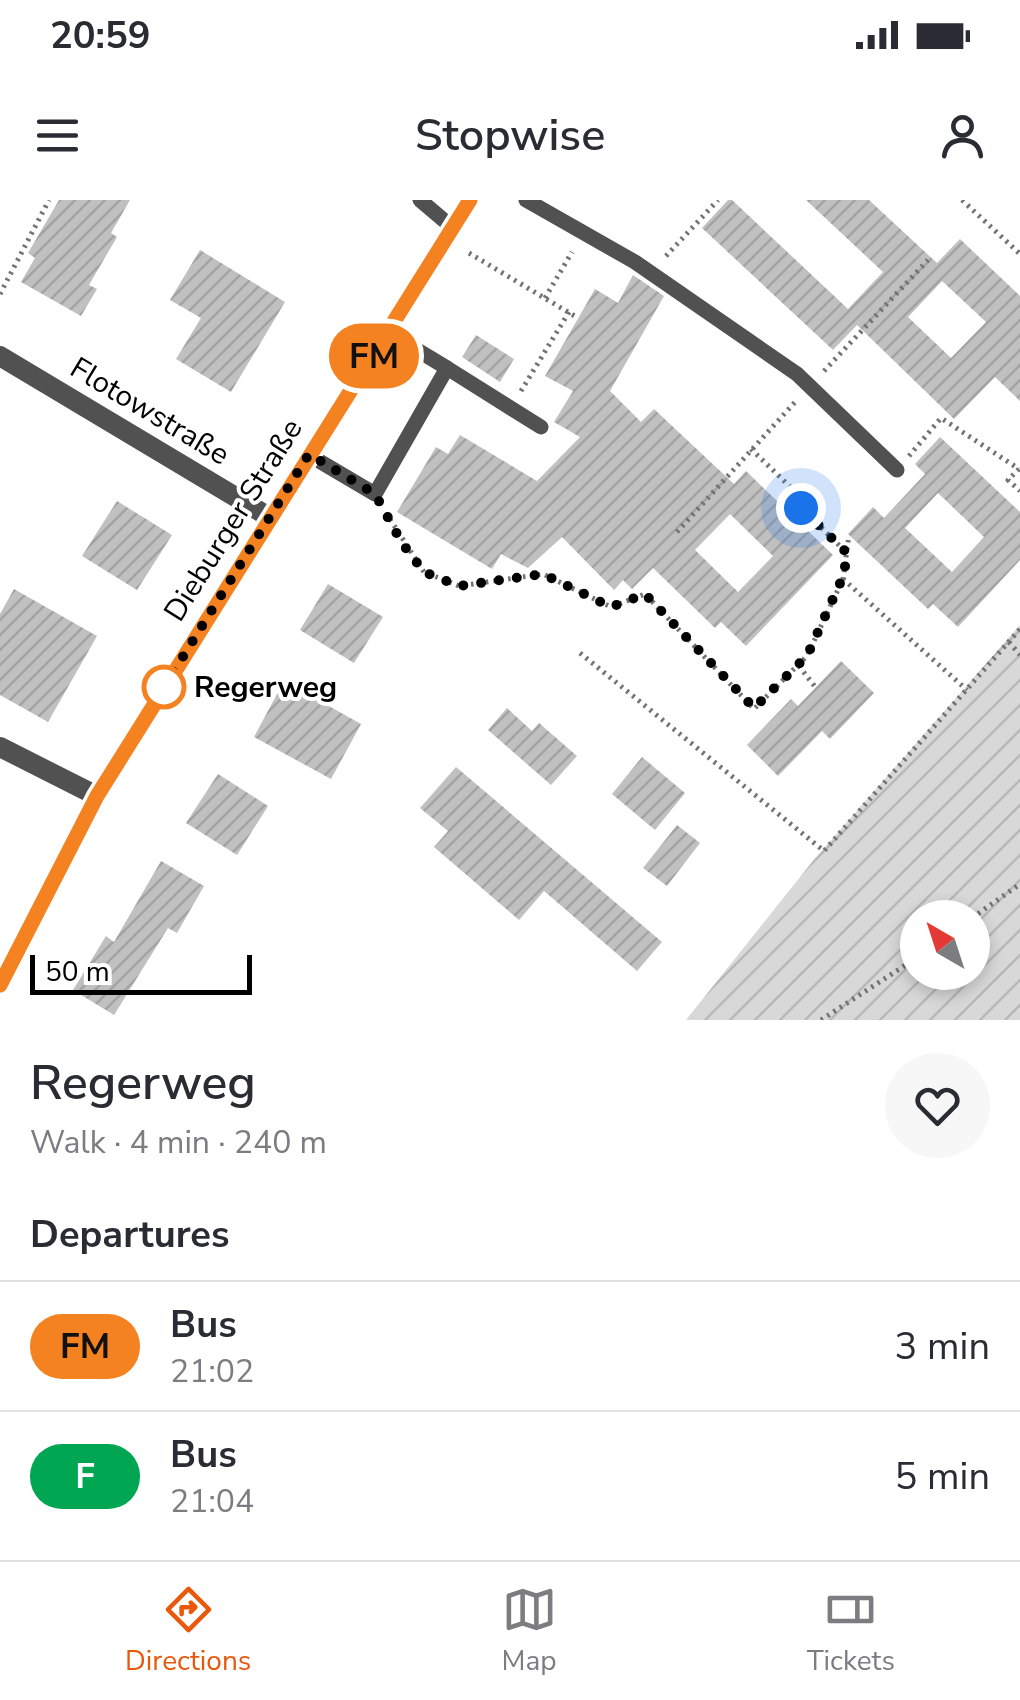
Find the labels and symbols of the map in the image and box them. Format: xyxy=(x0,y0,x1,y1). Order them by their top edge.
line badge: FM xyxy=(329,324,419,388)
street label: Flotowstraße xyxy=(62,348,237,475)
street label: Dieburger Straße xyxy=(155,411,312,629)
your location xyxy=(776,483,826,533)
marker: Regerweg xyxy=(143,666,185,708)
place label: Regerweg xyxy=(194,667,337,708)
north arrow xyxy=(900,900,990,990)
scale bar xyxy=(30,950,252,994)

